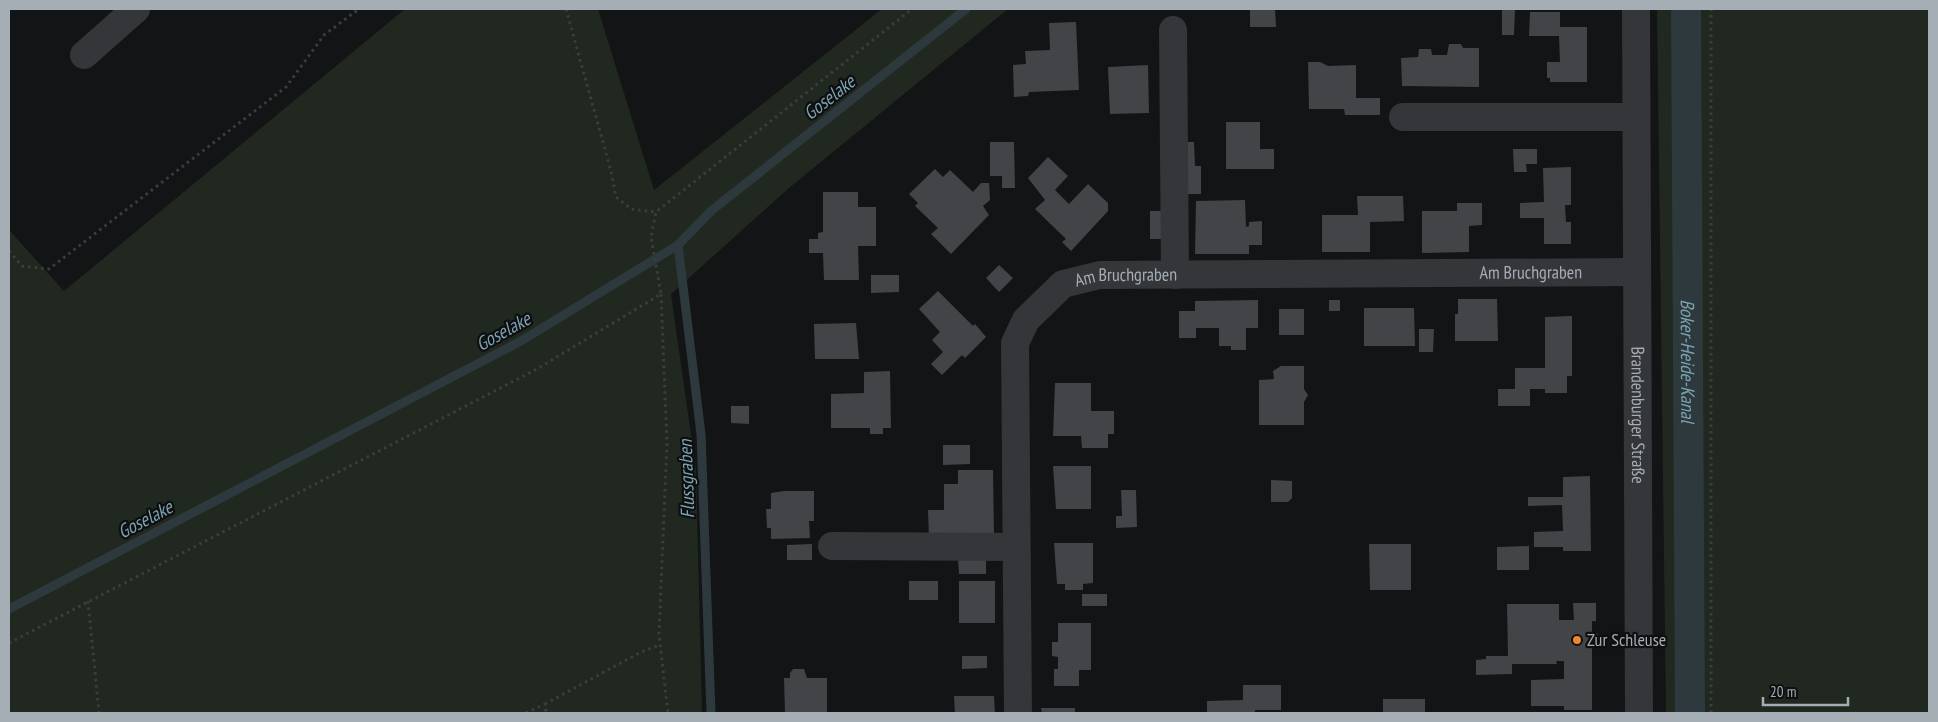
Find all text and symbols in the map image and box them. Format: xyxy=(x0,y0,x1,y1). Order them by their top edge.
water label: Goselake xyxy=(798,69,860,125)
street label: Am Bruchgraben xyxy=(1479,260,1582,284)
street label: Am Bruchgraben xyxy=(1072,263,1177,292)
water label: Boker-Heide-Kanal xyxy=(1676,299,1700,424)
water label: Goselake xyxy=(471,306,536,356)
street label: Brandenburger Straße xyxy=(1626,346,1650,484)
water label: Flussgraben xyxy=(673,438,699,519)
water label: Goselake xyxy=(113,494,178,543)
place label: Zur Schleuse xyxy=(1587,628,1666,651)
marker: Zur Schleuse xyxy=(1571,634,1583,646)
scale bar xyxy=(1763,674,1848,706)
text: 20 m xyxy=(1770,682,1796,701)

